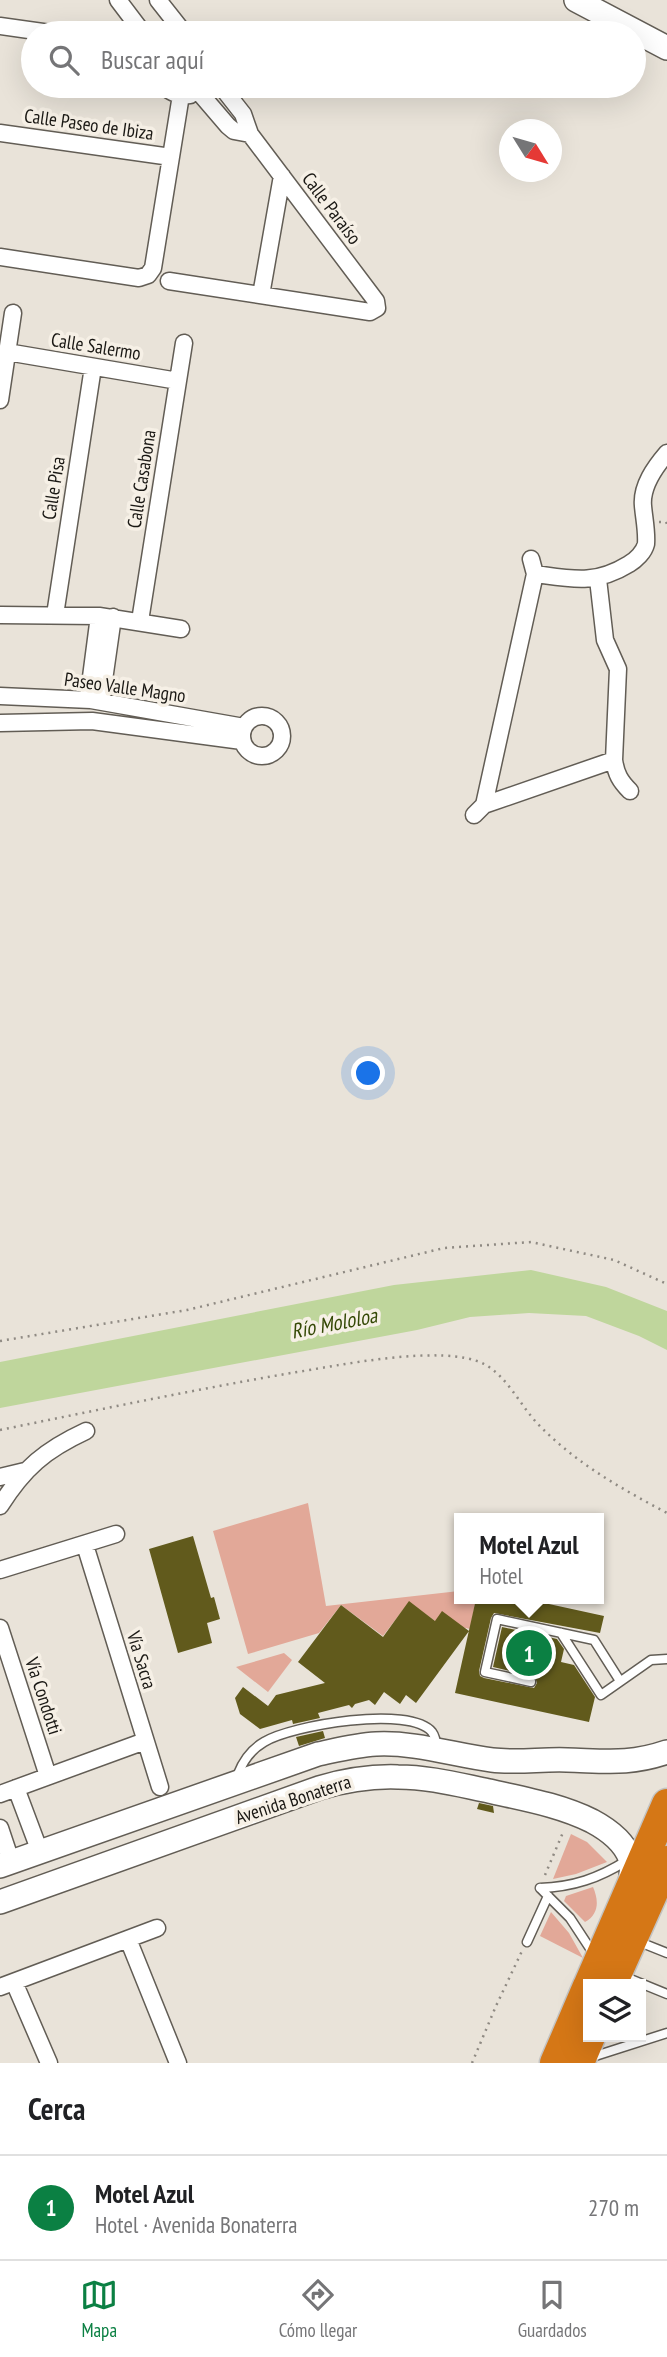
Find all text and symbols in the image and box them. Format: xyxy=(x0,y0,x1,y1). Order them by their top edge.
search box xyxy=(21,21,646,98)
icon: search xyxy=(45,41,83,79)
text: Buscar aquí xyxy=(101,43,204,76)
street label: Calle Paseo de Ibiza xyxy=(23,103,155,145)
north arrow xyxy=(499,119,562,182)
street label: Calle Paraíso xyxy=(297,167,367,249)
street label: Calle Salermo xyxy=(49,327,143,365)
street label: Calle Casabona xyxy=(121,428,161,530)
street label: Calle Pisa xyxy=(36,455,70,521)
street label: Paseo Valle Magno xyxy=(63,667,187,707)
your location xyxy=(351,1056,385,1090)
water label: Río Mololoa xyxy=(289,1301,381,1345)
popup xyxy=(454,1513,604,1604)
text: Motel Azul xyxy=(480,1528,578,1561)
text: Hotel xyxy=(480,1561,523,1590)
street label: Vía Sacra xyxy=(122,1627,162,1692)
pin: 1 xyxy=(506,1627,552,1679)
street label: Vía Condotti xyxy=(20,1653,68,1738)
street label: Avenida Bonaterra xyxy=(232,1769,354,1829)
map controls xyxy=(583,1979,646,2042)
button: layers xyxy=(583,1979,646,2042)
text: Cerca xyxy=(28,2089,85,2128)
text: Motel Azul xyxy=(95,2177,194,2210)
text: 1 xyxy=(46,2193,57,2222)
text: 270 m xyxy=(588,2193,639,2222)
text: Hotel · Avenida Bonaterra xyxy=(95,2210,298,2239)
tab: Mapa xyxy=(80,2276,118,2342)
tab: Cómo llegar xyxy=(279,2276,357,2342)
tab: Guardados xyxy=(518,2276,587,2342)

